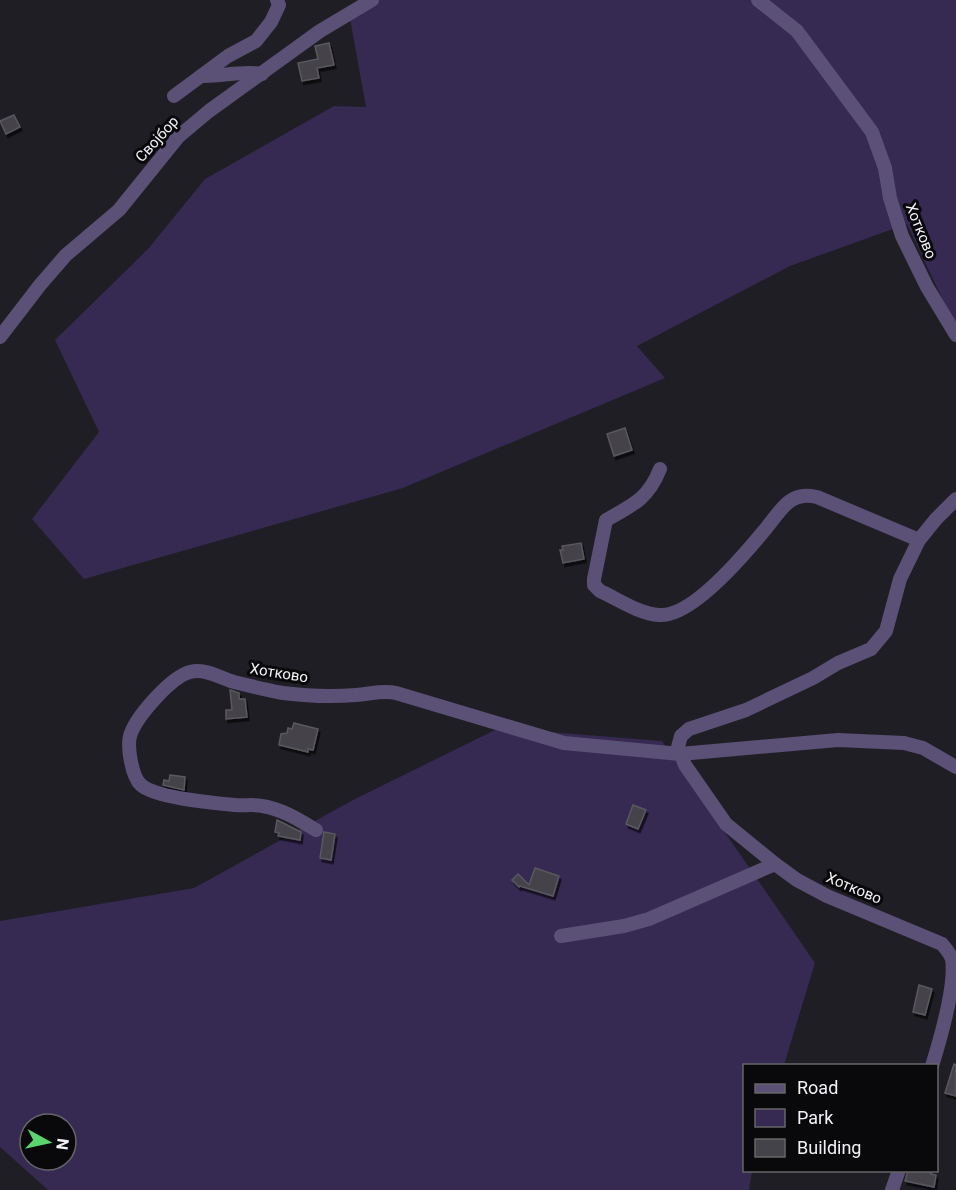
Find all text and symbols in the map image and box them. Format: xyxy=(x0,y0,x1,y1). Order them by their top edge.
street label: Својбор xyxy=(132,112,182,166)
street label: Хотково xyxy=(902,201,940,261)
street label: Хотково xyxy=(249,660,309,686)
street label: Хотково xyxy=(824,868,884,908)
legend xyxy=(743,1064,938,1172)
text: Road xyxy=(797,1077,838,1098)
text: Park xyxy=(797,1107,834,1128)
north arrow xyxy=(18,1112,78,1172)
text: N xyxy=(52,1137,73,1151)
text: Building xyxy=(797,1137,861,1158)

